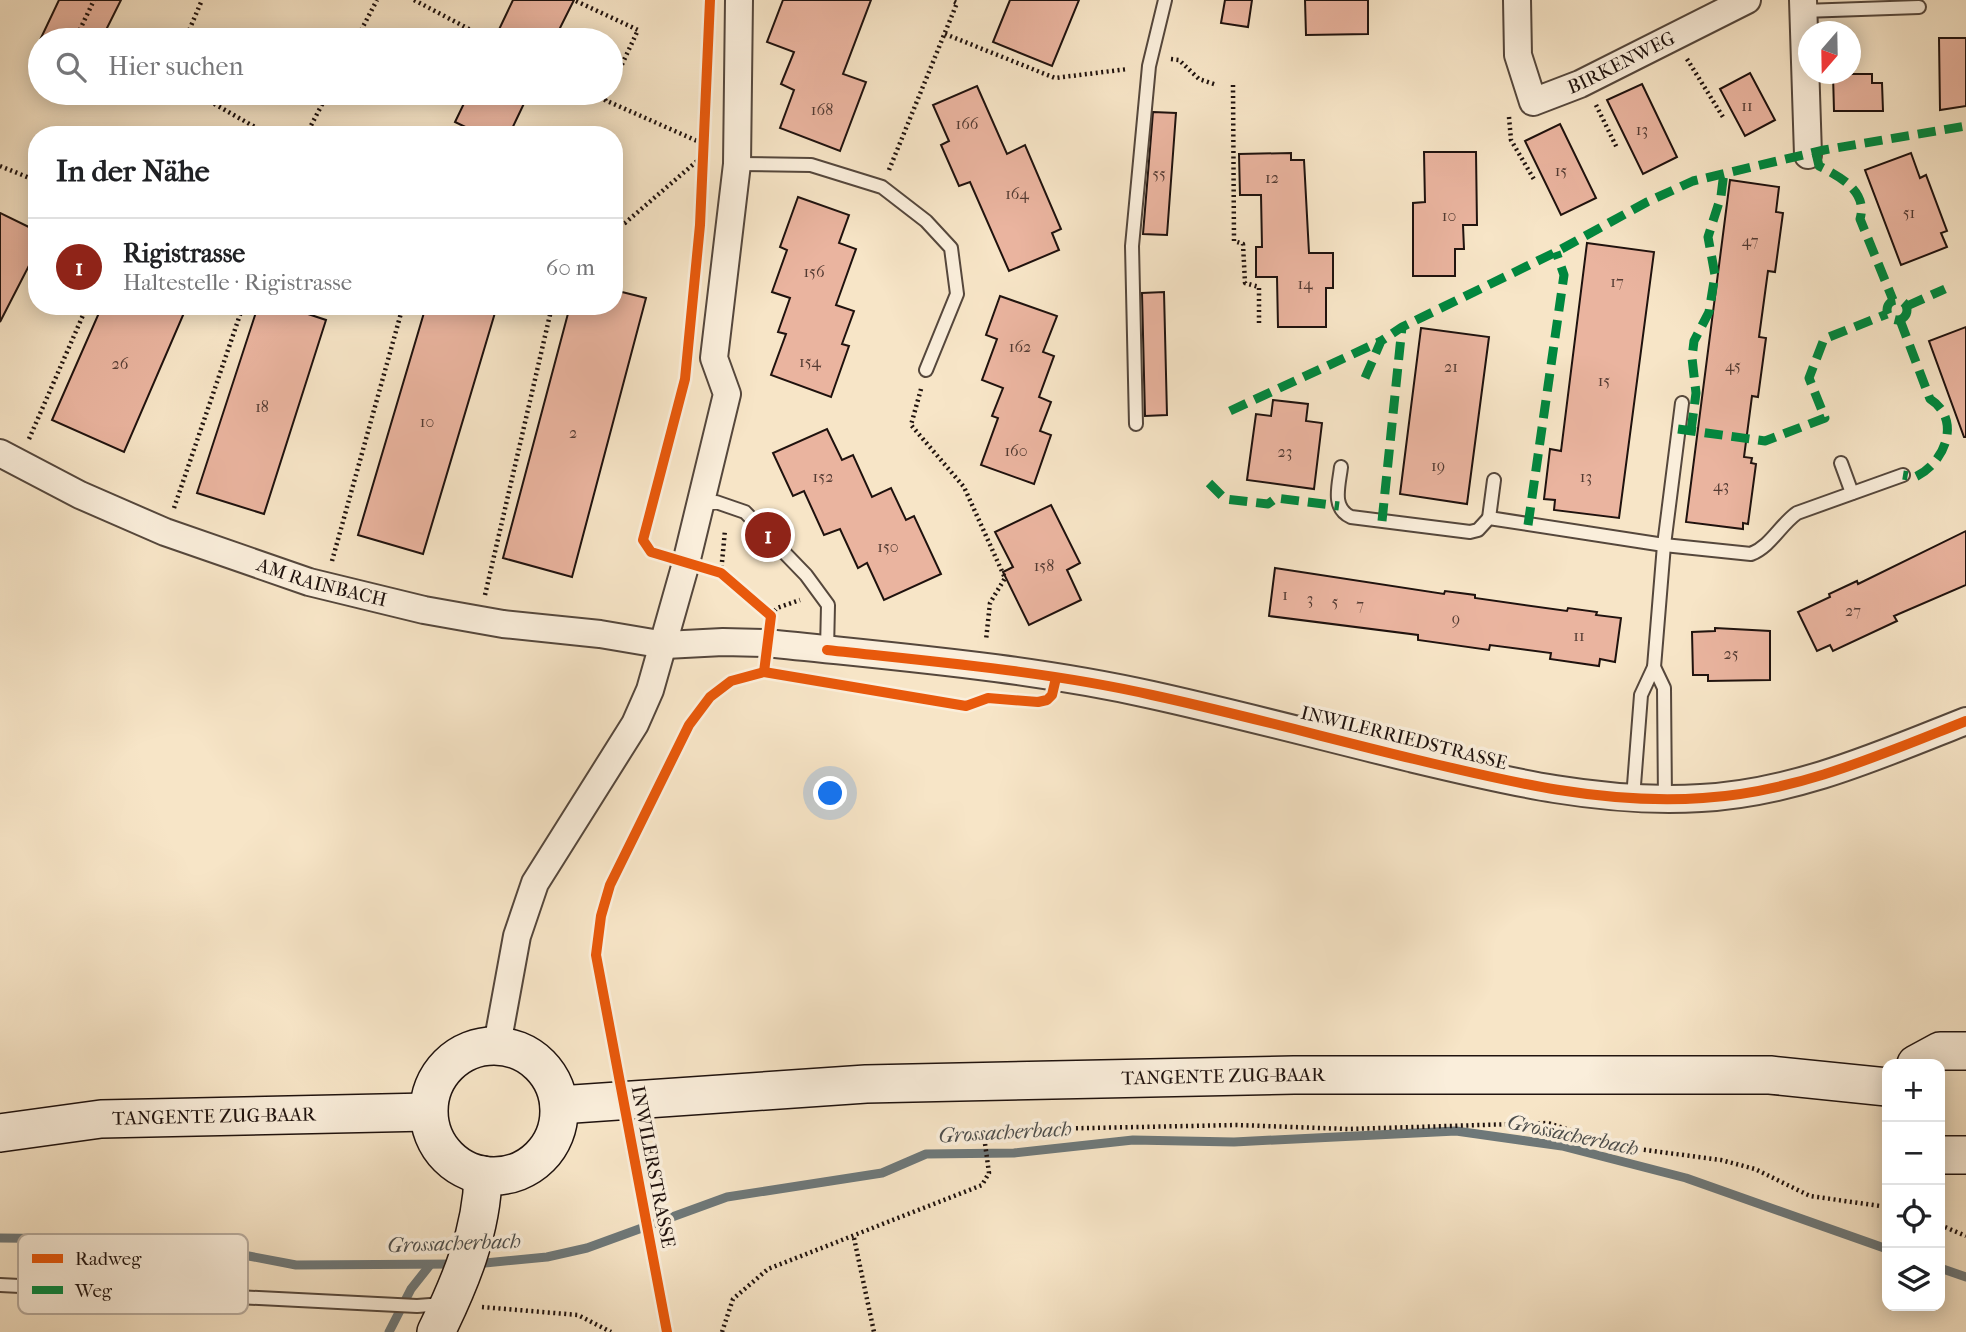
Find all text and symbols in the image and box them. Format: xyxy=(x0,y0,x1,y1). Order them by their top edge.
north arrow xyxy=(1798,21,1861,84)
street label: BIRKENWEG xyxy=(1565,27,1679,99)
search box xyxy=(28,28,623,105)
icon: search xyxy=(52,48,90,86)
text: Hier suchen xyxy=(108,51,244,82)
house number: 11 xyxy=(1741,96,1753,115)
house number: 168 xyxy=(811,100,833,119)
house number: 166 xyxy=(956,114,979,133)
house number: 13 xyxy=(1636,120,1648,139)
text: In der Nähe xyxy=(56,154,210,189)
house number: 15 xyxy=(1555,161,1567,180)
house number: 55 xyxy=(1152,164,1166,183)
house number: 12 xyxy=(1265,168,1279,187)
house number: 164 xyxy=(1005,184,1029,203)
house number: 51 xyxy=(1903,203,1915,222)
house number: 10 xyxy=(1442,206,1456,225)
house number: 47 xyxy=(1742,231,1759,250)
text: Rigistrasse xyxy=(123,238,245,269)
text: 1 xyxy=(75,254,83,281)
text: 60 m xyxy=(546,254,595,281)
house number: 156 xyxy=(803,262,825,281)
text: Haltestelle · Rigistrasse xyxy=(123,269,352,296)
house number: 17 xyxy=(1610,272,1624,291)
house number: 14 xyxy=(1297,274,1313,293)
house number: 162 xyxy=(1009,337,1031,356)
house number: 154 xyxy=(799,352,822,371)
house number: 26 xyxy=(112,354,129,373)
house number: 45 xyxy=(1725,356,1741,375)
house number: 21 xyxy=(1444,357,1458,376)
house number: 15 xyxy=(1598,371,1610,390)
house number: 18 xyxy=(255,397,269,416)
house number: 10 xyxy=(420,412,434,431)
house number: 2 xyxy=(569,423,577,442)
house number: 160 xyxy=(1004,441,1028,460)
house number: 23 xyxy=(1278,442,1292,461)
house number: 19 xyxy=(1431,456,1445,475)
house number: 152 xyxy=(813,467,833,486)
house number: 13 xyxy=(1580,467,1592,486)
house number: 43 xyxy=(1713,476,1729,495)
pin: 1 xyxy=(745,509,791,561)
house number: 150 xyxy=(877,537,899,556)
street label: AM RAINBACH xyxy=(253,553,389,611)
house number: 158 xyxy=(1034,556,1054,575)
house number: 1 xyxy=(1282,585,1288,604)
house number: 3 xyxy=(1307,589,1313,608)
house number: 5 xyxy=(1332,592,1339,611)
house number: 7 xyxy=(1356,595,1364,614)
house number: 27 xyxy=(1845,601,1861,620)
house number: 9 xyxy=(1452,609,1460,628)
house number: 11 xyxy=(1573,626,1585,645)
house number: 25 xyxy=(1723,644,1739,663)
street label: INWILERRIEDSTRASSE xyxy=(1299,702,1510,774)
your location xyxy=(813,776,847,810)
map controls xyxy=(1882,1059,1945,1311)
button: + xyxy=(1882,1059,1945,1122)
street label: TANGENTE ZUG-BAAR xyxy=(1121,1064,1326,1090)
street label: INWILERSTRASSE xyxy=(626,1084,680,1250)
street label: TANGENTE ZUG-BAAR xyxy=(112,1103,317,1130)
water label: Grossacherbach xyxy=(1505,1109,1641,1161)
water label: Grossacherbach xyxy=(938,1117,1073,1147)
button: − xyxy=(1882,1122,1945,1185)
button: locate xyxy=(1882,1185,1945,1248)
water label: Grossacherbach xyxy=(387,1229,521,1257)
legend xyxy=(18,1234,248,1314)
text: Radweg xyxy=(75,1248,142,1270)
button: layers xyxy=(1882,1248,1945,1311)
text: Weg xyxy=(74,1280,113,1302)

